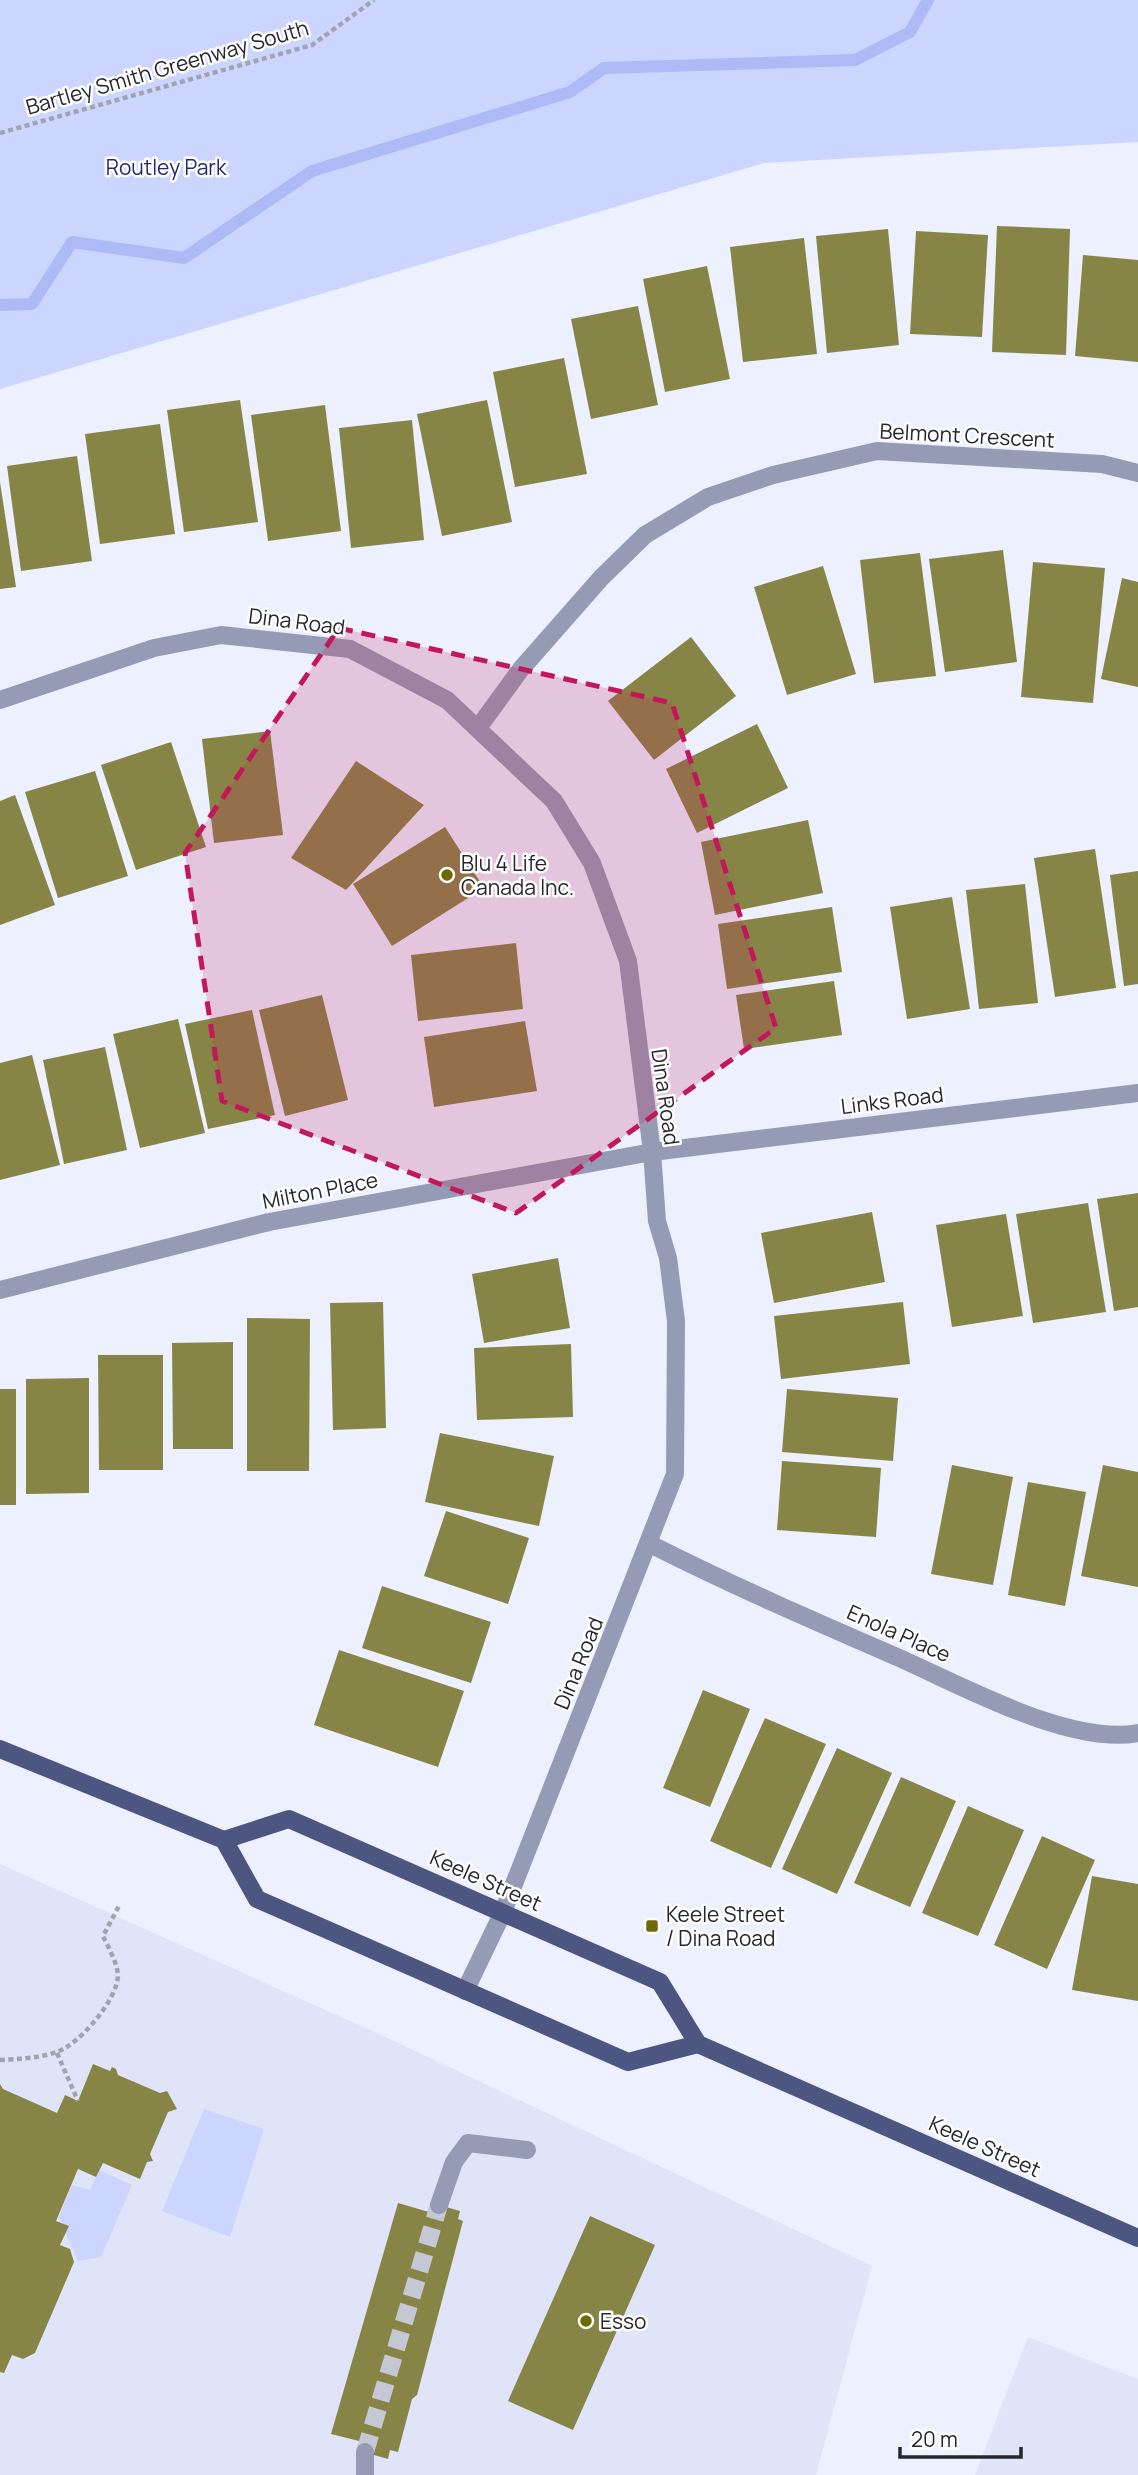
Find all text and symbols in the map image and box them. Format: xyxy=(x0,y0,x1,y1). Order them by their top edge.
street label: Bartley Smith Greenway South xyxy=(22,13,312,121)
park label: Routley Park xyxy=(106,153,227,181)
street label: Belmont Crescent xyxy=(879,416,1055,454)
street label: Dina Road xyxy=(247,601,347,641)
place label: Blu 4 Life Canada Inc. xyxy=(461,849,574,901)
marker: Blu 4 Life Canada Inc. xyxy=(439,867,455,883)
street label: Dina Road xyxy=(645,1047,687,1147)
street label: Links Road xyxy=(839,1080,945,1120)
street label: Milton Place xyxy=(260,1165,380,1215)
street label: Enola Place xyxy=(843,1598,955,1668)
street label: Dina Road xyxy=(547,1613,609,1713)
street label: Keele Street xyxy=(426,1843,546,1917)
place label: Keele Street / Dina Road xyxy=(666,1900,785,1952)
marker: Keele Street / Dina Road xyxy=(644,1918,660,1934)
street label: Keele Street xyxy=(925,2109,1045,2183)
place label: Esso xyxy=(600,2307,646,2335)
marker: Esso xyxy=(578,2313,594,2329)
scale bar xyxy=(900,2416,1021,2460)
text: 20 m xyxy=(911,2425,958,2453)

